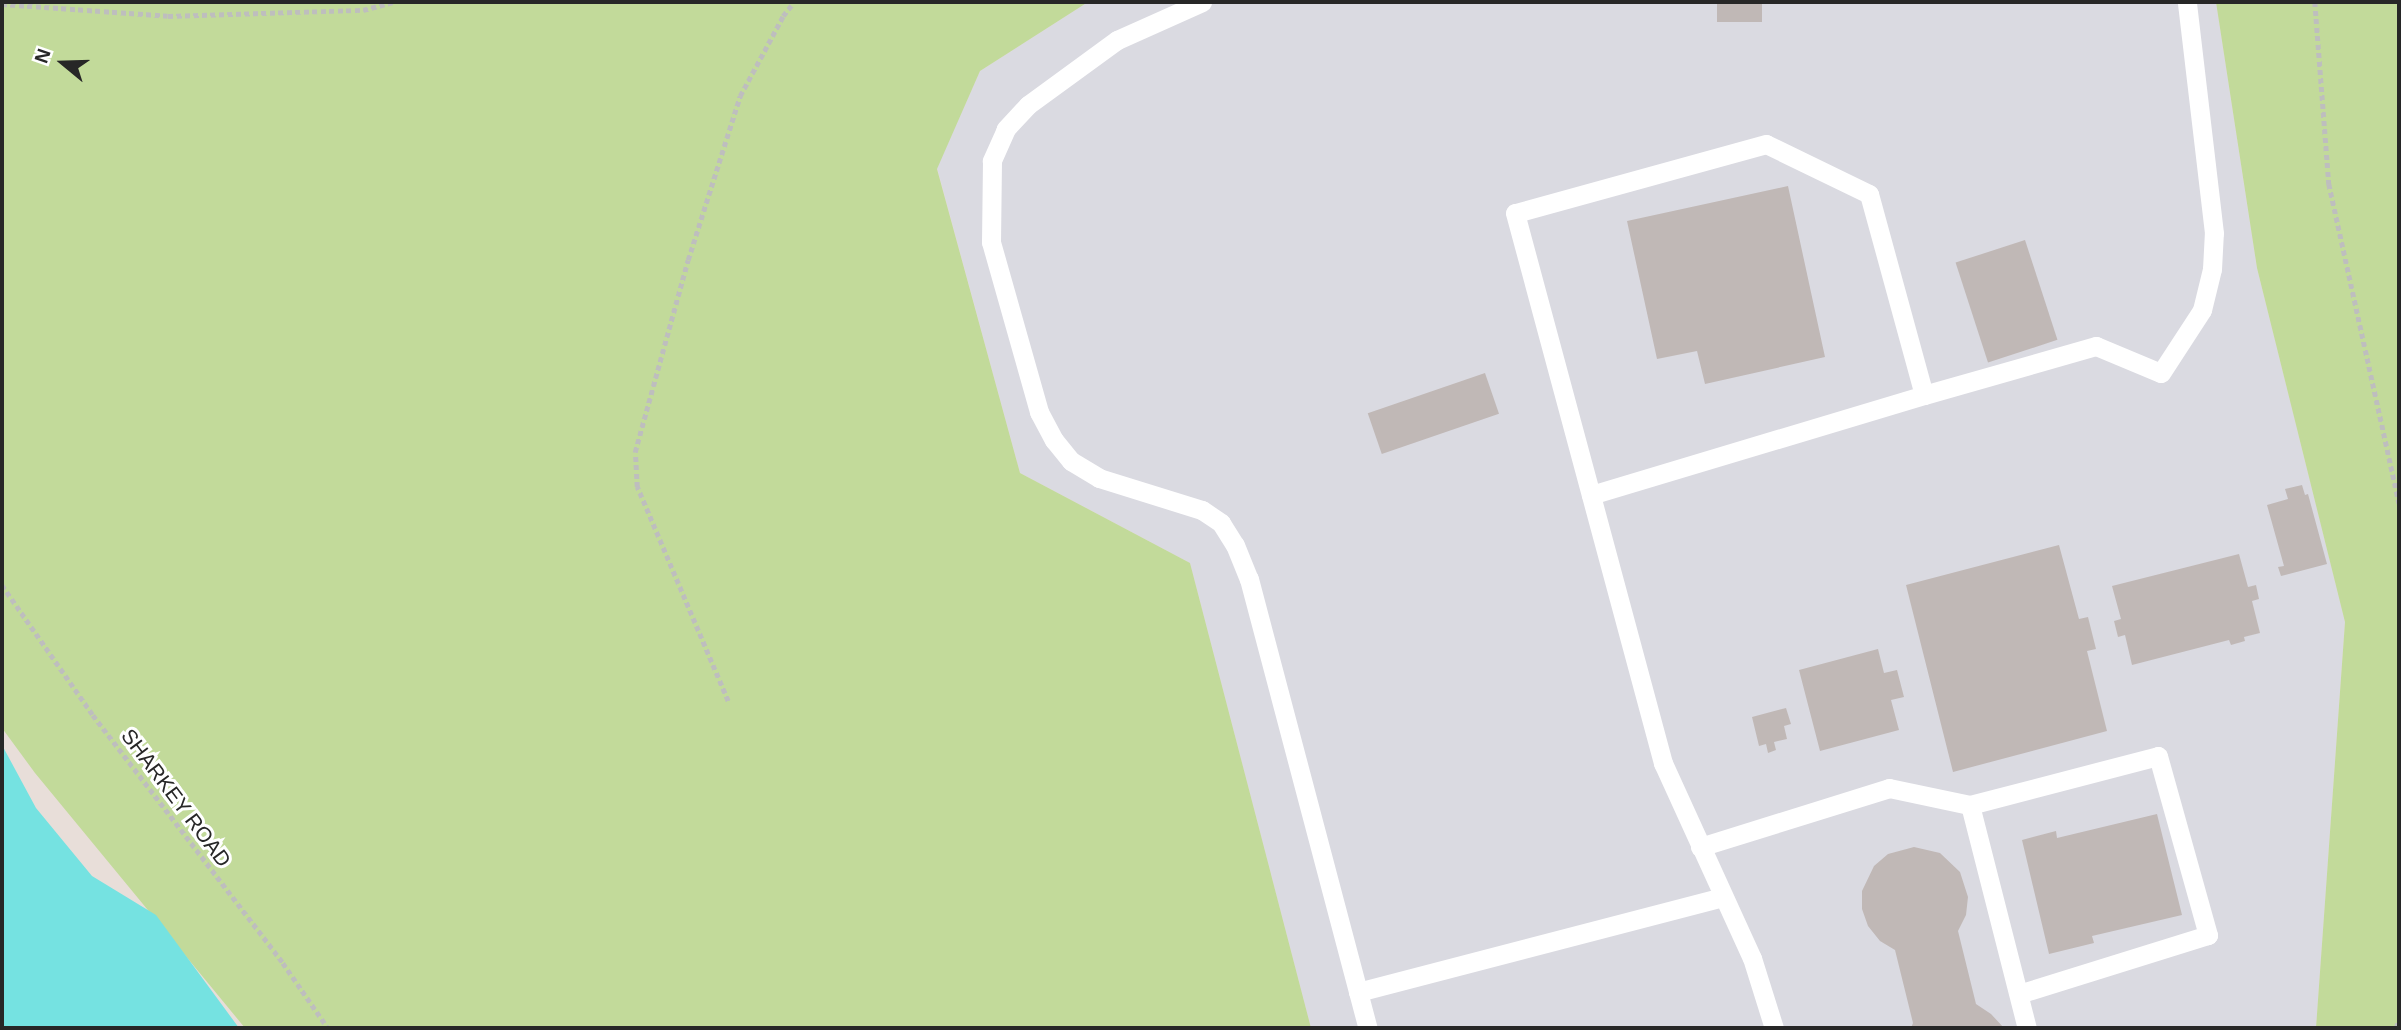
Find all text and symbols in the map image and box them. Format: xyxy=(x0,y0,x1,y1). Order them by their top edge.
north arrow xyxy=(28,28,98,98)
text: N xyxy=(31,46,55,66)
street label: SHARKEY ROAD xyxy=(116,724,236,872)

